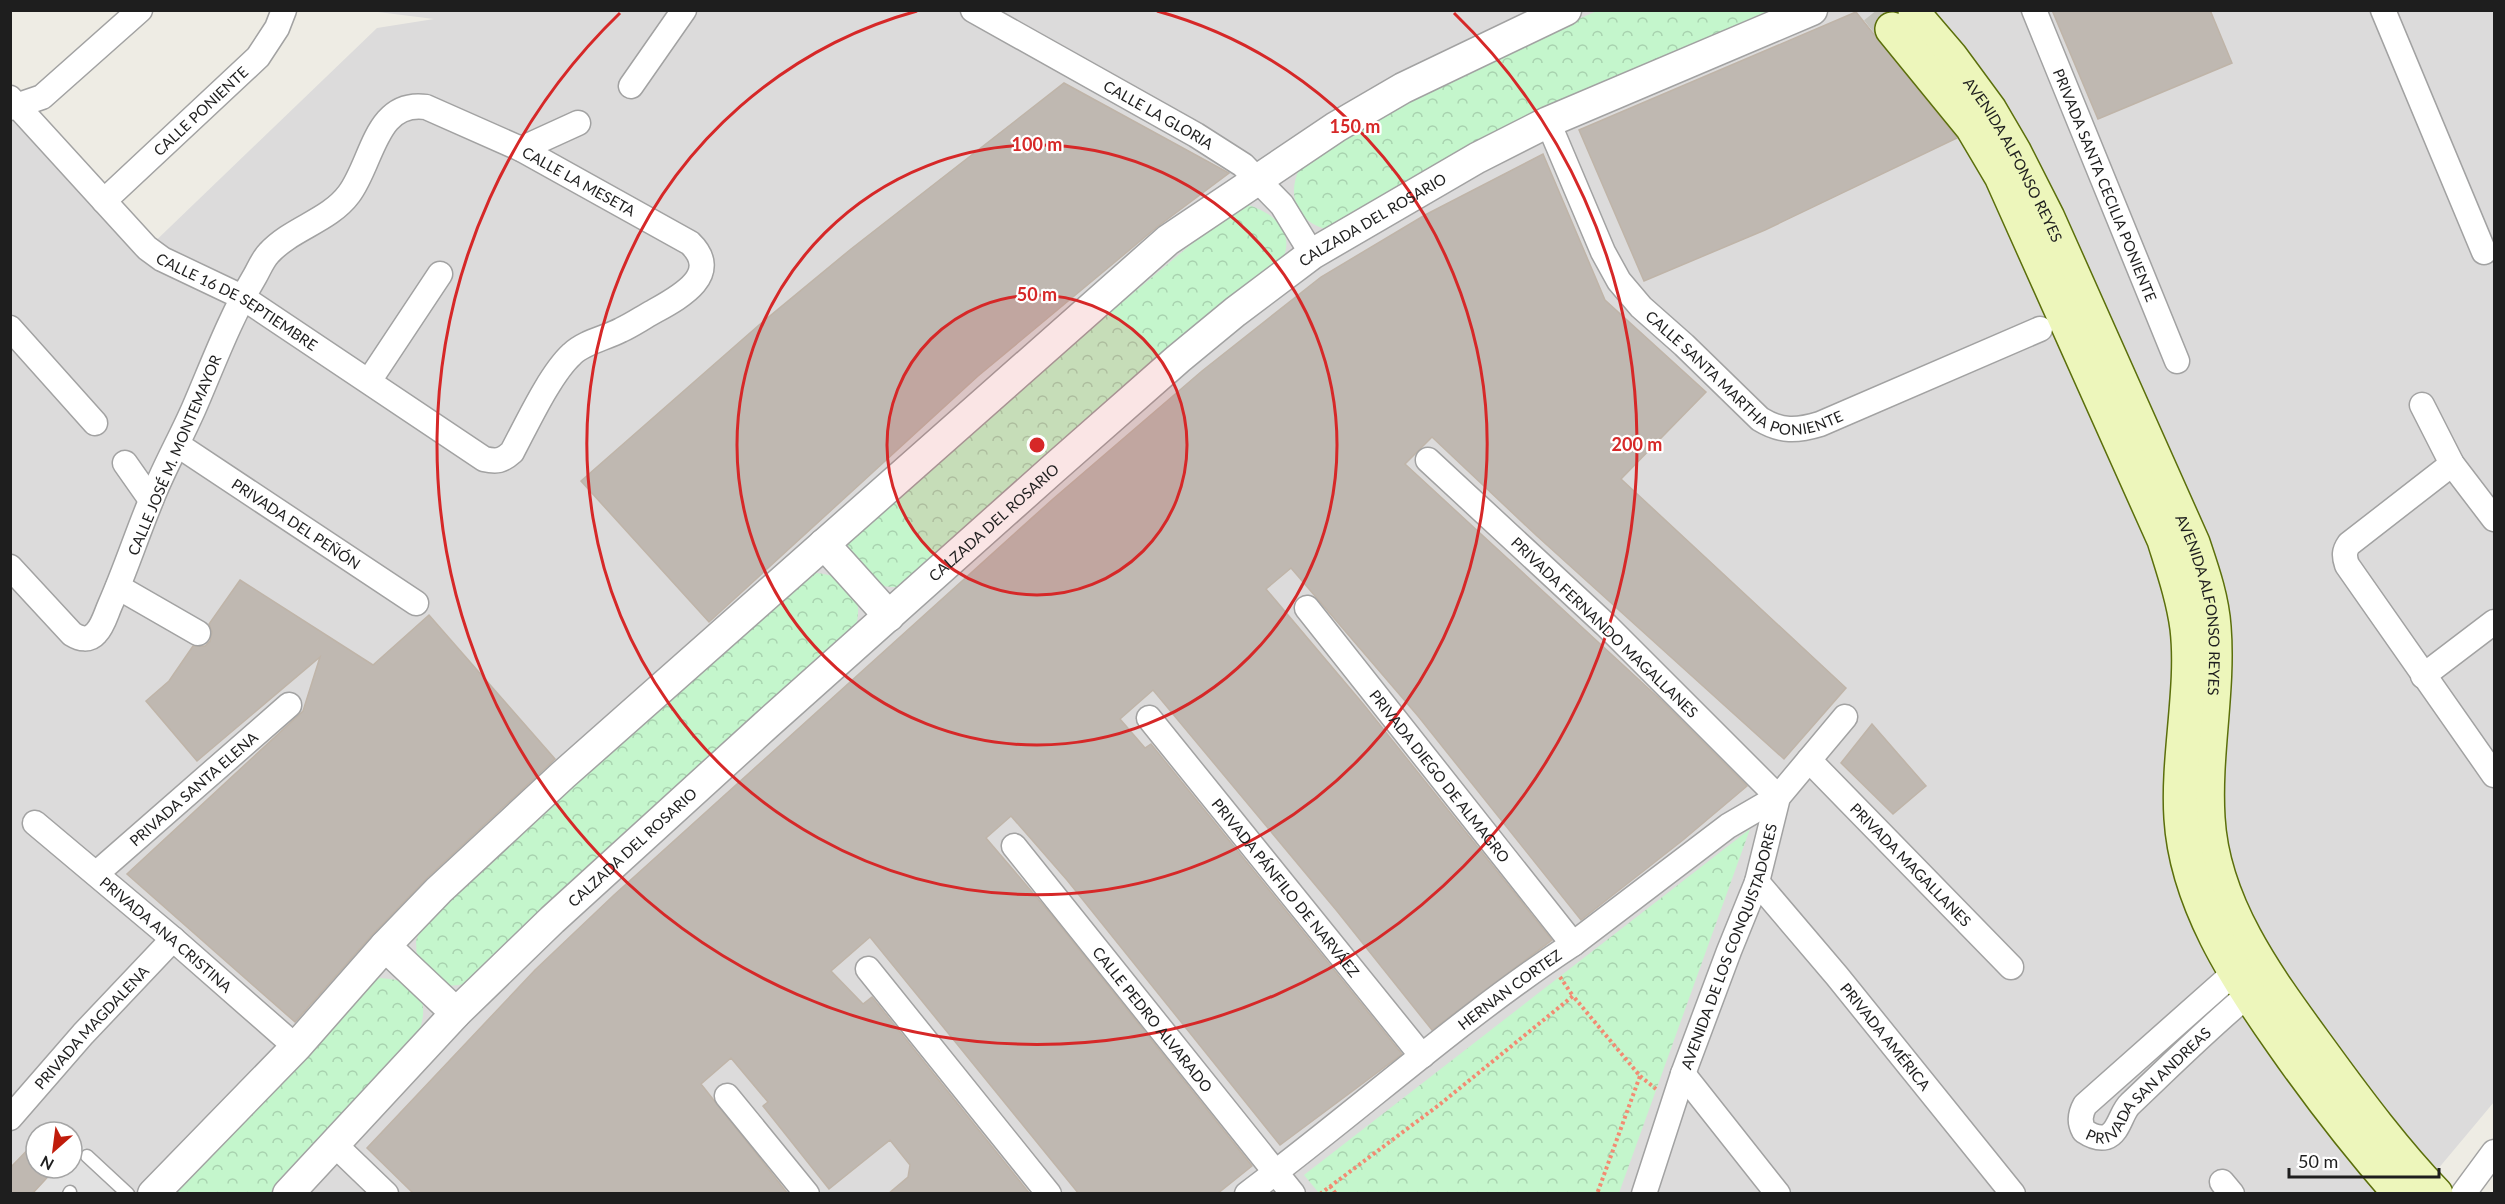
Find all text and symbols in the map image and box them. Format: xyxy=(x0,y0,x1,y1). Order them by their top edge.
street label: CALLE PONIENTE xyxy=(150,62,251,159)
street label: PRIVADA SANTA CECILIA PONIENTE xyxy=(2050,66,2161,304)
street label: AVENIDA ALFONSO REYES xyxy=(1960,74,2066,245)
street label: CALLE LA GLORIA xyxy=(1101,76,1218,153)
text: 150 m xyxy=(1330,115,1380,137)
text: 100 m xyxy=(1012,133,1062,155)
street label: CALLE LA MESETA xyxy=(519,142,639,220)
street label: CALZADA DEL ROSARIO xyxy=(1295,169,1449,270)
street label: CALLE 16 DE SEPTIEMBRE xyxy=(153,249,321,354)
text: 50 m xyxy=(1017,283,1057,305)
street label: CALLE SANTA MARTHA PONIENTE xyxy=(1642,307,1845,438)
street label: CALLE JOSÉ M. MONTEMAYOR xyxy=(124,351,225,558)
text: 200 m xyxy=(1612,433,1662,455)
centre of rings xyxy=(1027,435,1047,455)
street label: CALZADA DEL ROSARIO xyxy=(925,459,1062,585)
street label: PRIVADA DEL PEÑÓN xyxy=(229,474,364,573)
street label: AVENIDA ALFONSO REYES xyxy=(2172,511,2224,696)
street label: PRIVADA FERNANDO MAGALLANES xyxy=(1508,533,1702,721)
street label: PRIVADA DIEGO DE ALMAGRO xyxy=(1366,686,1514,866)
street label: PRIVADA SANTA ELENA xyxy=(126,727,262,850)
street label: CALZADA DEL ROSARIO xyxy=(564,784,700,910)
street label: PRIVADA PÁNFILO DE NARVÁEZ xyxy=(1209,795,1363,980)
street label: PRIVADA MAGALLANES xyxy=(1847,799,1975,930)
street label: AVENIDA DE LOS CONQUISTADORES xyxy=(1677,822,1780,1072)
street label: PRIVADA ANA CRISTINA xyxy=(97,873,236,996)
street label: CALLE PEDRO ALVARADO xyxy=(1089,943,1216,1095)
street label: HERNAN CORTEZ xyxy=(1454,945,1565,1033)
street label: PRIVADA MAGDALENA xyxy=(30,961,153,1093)
street label: PRIVADA AMÉRICA xyxy=(1837,979,1935,1094)
street label: PRIVADA SAN ANDREAS xyxy=(2083,1023,2214,1147)
north arrow xyxy=(24,1120,84,1180)
scale bar xyxy=(2289,1141,2439,1179)
text: 50 m xyxy=(2298,1150,2338,1172)
text: N xyxy=(37,1152,57,1175)

